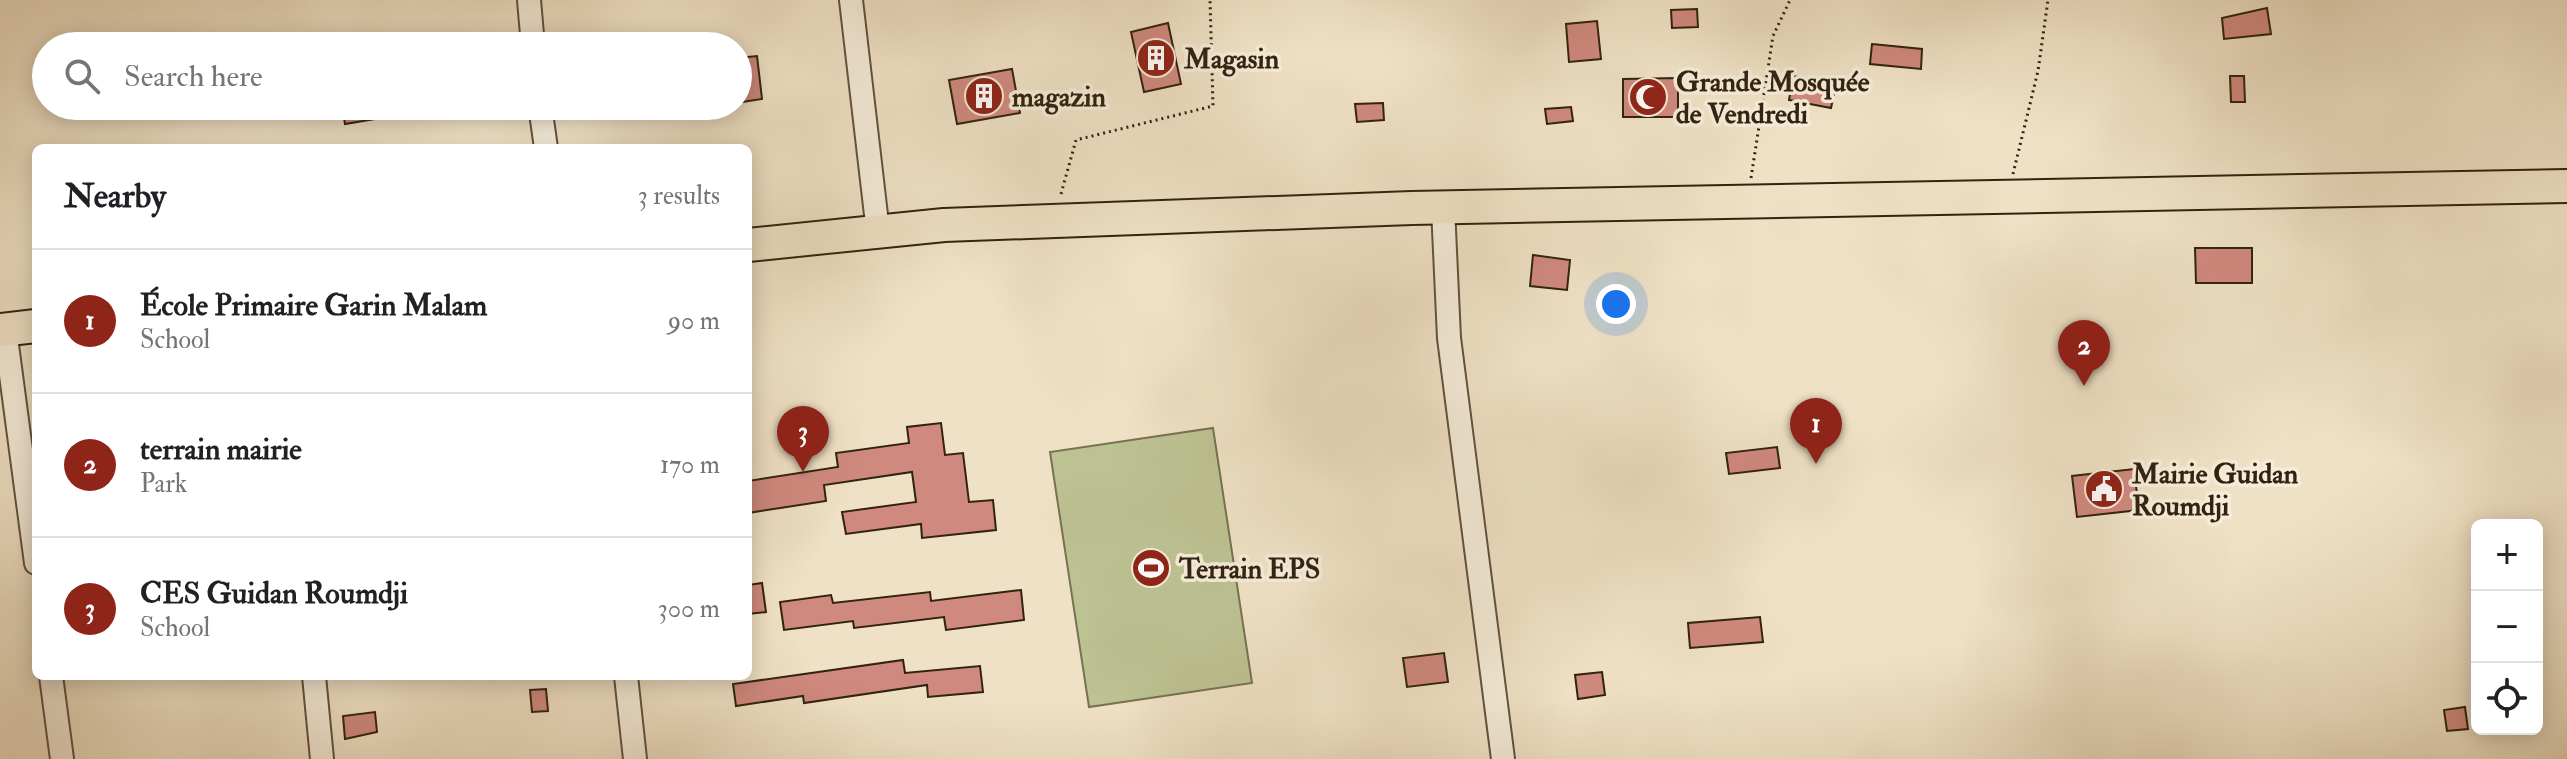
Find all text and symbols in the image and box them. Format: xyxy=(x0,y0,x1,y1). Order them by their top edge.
search box xyxy=(32,32,752,120)
building icon: Magasin xyxy=(1135,37,1177,79)
place label: Magasin xyxy=(1183,42,1280,77)
icon: search xyxy=(60,54,104,98)
text: Search here xyxy=(124,58,263,95)
place label: Grande Mosquée de Vendredi xyxy=(1676,65,1870,132)
building icon: magazin xyxy=(963,75,1005,117)
mosque icon: Grande Mosquée de Vendredi xyxy=(1627,76,1669,118)
place label: magazin xyxy=(1012,80,1107,115)
text: Nearby xyxy=(64,175,166,218)
text: 3 results xyxy=(638,180,720,212)
your location xyxy=(1596,284,1636,324)
text: École Primaire Garin Malam xyxy=(140,287,487,324)
text: 1 xyxy=(85,305,95,337)
text: 90 m xyxy=(668,305,720,337)
pin: 2 xyxy=(2058,320,2110,386)
text: School xyxy=(140,324,210,356)
pin: 1 xyxy=(1790,398,1842,464)
pin: 3 xyxy=(777,406,829,472)
text: terrain mairie xyxy=(140,431,302,468)
text: 2 xyxy=(83,449,97,481)
text: 170 m xyxy=(660,449,720,481)
place label: Mairie Guidan Roumdji xyxy=(2131,457,2299,524)
text: Park xyxy=(140,468,187,500)
public building icon: Mairie Guidan Roumdji xyxy=(2083,468,2125,510)
map controls xyxy=(2471,519,2543,735)
button: + xyxy=(2471,519,2543,591)
sports icon: Terrain EPS xyxy=(1130,547,1172,589)
place label: Terrain EPS xyxy=(1178,552,1320,587)
text: CES Guidan Roumdji xyxy=(140,575,408,612)
button: − xyxy=(2471,591,2543,663)
text: 3 xyxy=(85,593,95,625)
text: 300 m xyxy=(658,593,720,625)
text: School xyxy=(140,612,210,644)
button: locate xyxy=(2471,663,2543,735)

